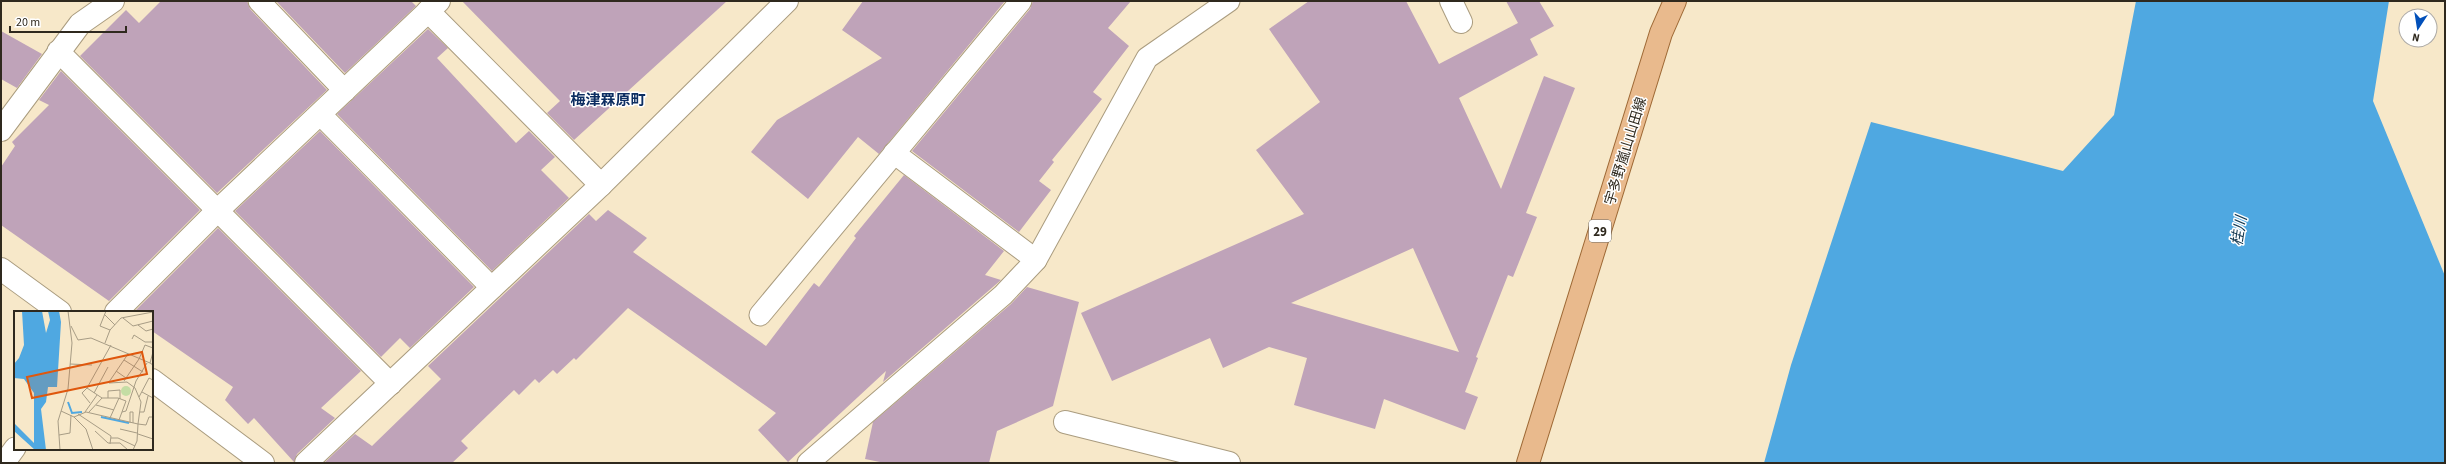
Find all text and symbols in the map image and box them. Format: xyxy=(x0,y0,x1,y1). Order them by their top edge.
scale bar xyxy=(10,8,126,34)
north arrow xyxy=(2398,8,2438,48)
text: 20 m xyxy=(16,14,40,31)
text: N xyxy=(2411,29,2421,45)
district label: 梅津罧原町 xyxy=(570,90,646,111)
street label: 宇多野嵐山山田線 xyxy=(1600,95,1652,208)
water label: 桂川 xyxy=(2227,213,2253,248)
road number: 29 xyxy=(1589,220,1611,242)
inset map xyxy=(14,311,153,450)

